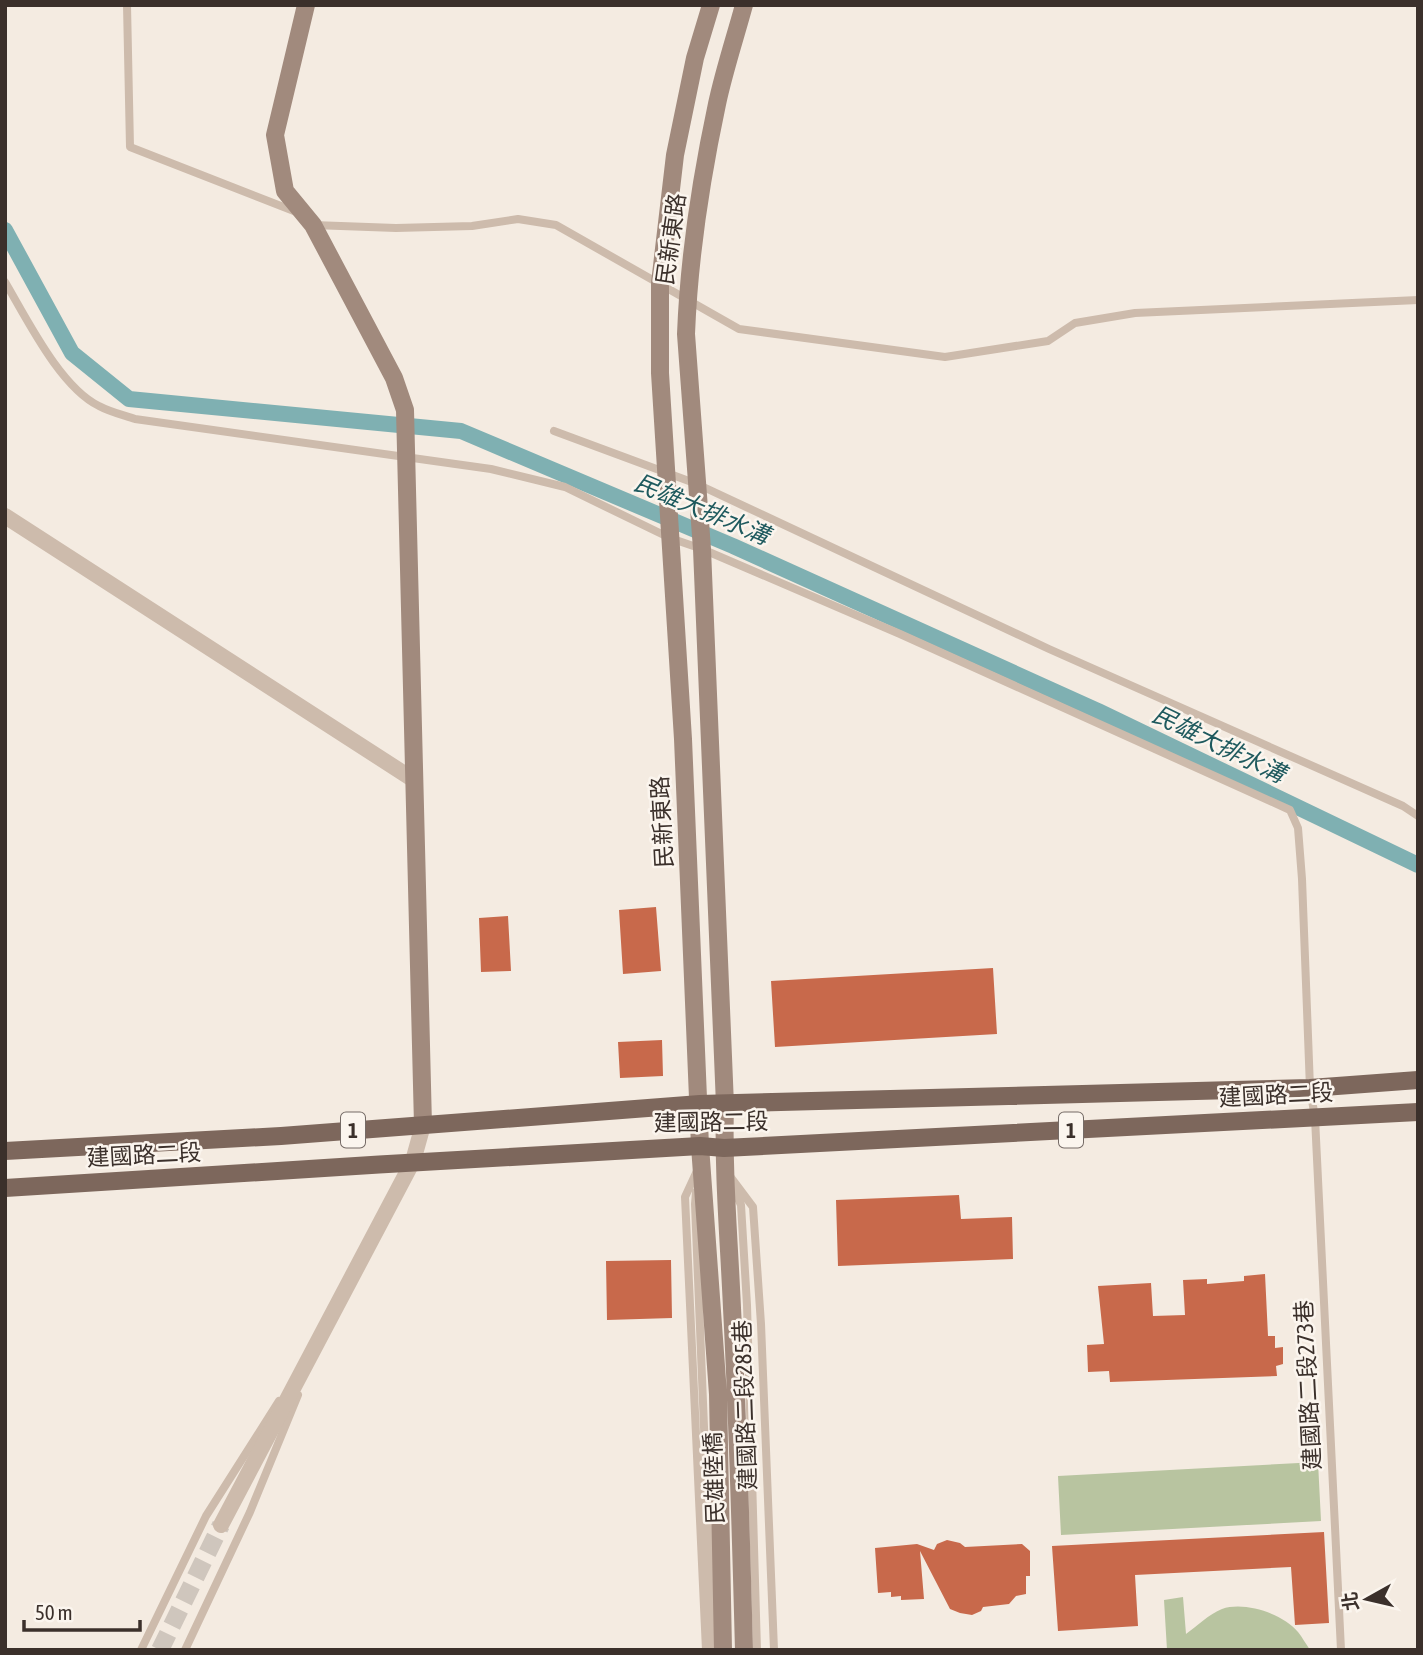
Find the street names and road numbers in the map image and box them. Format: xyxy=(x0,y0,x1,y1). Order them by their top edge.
street label: 民新東路 xyxy=(652,192,690,286)
street label: 民新東路 xyxy=(647,775,677,869)
street label: 建國路二段 xyxy=(1218,1079,1334,1111)
street label: 建國路二段 xyxy=(653,1108,769,1136)
road number: 1 xyxy=(341,1112,365,1148)
road number: 1 xyxy=(1059,1112,1083,1148)
street label: 建國路二段 xyxy=(86,1139,202,1171)
street label: 建國路二段273巷 xyxy=(1291,1299,1325,1471)
street label: 建國路二段285巷 xyxy=(729,1319,761,1491)
street label: 民雄陸橋 xyxy=(699,1432,729,1524)

